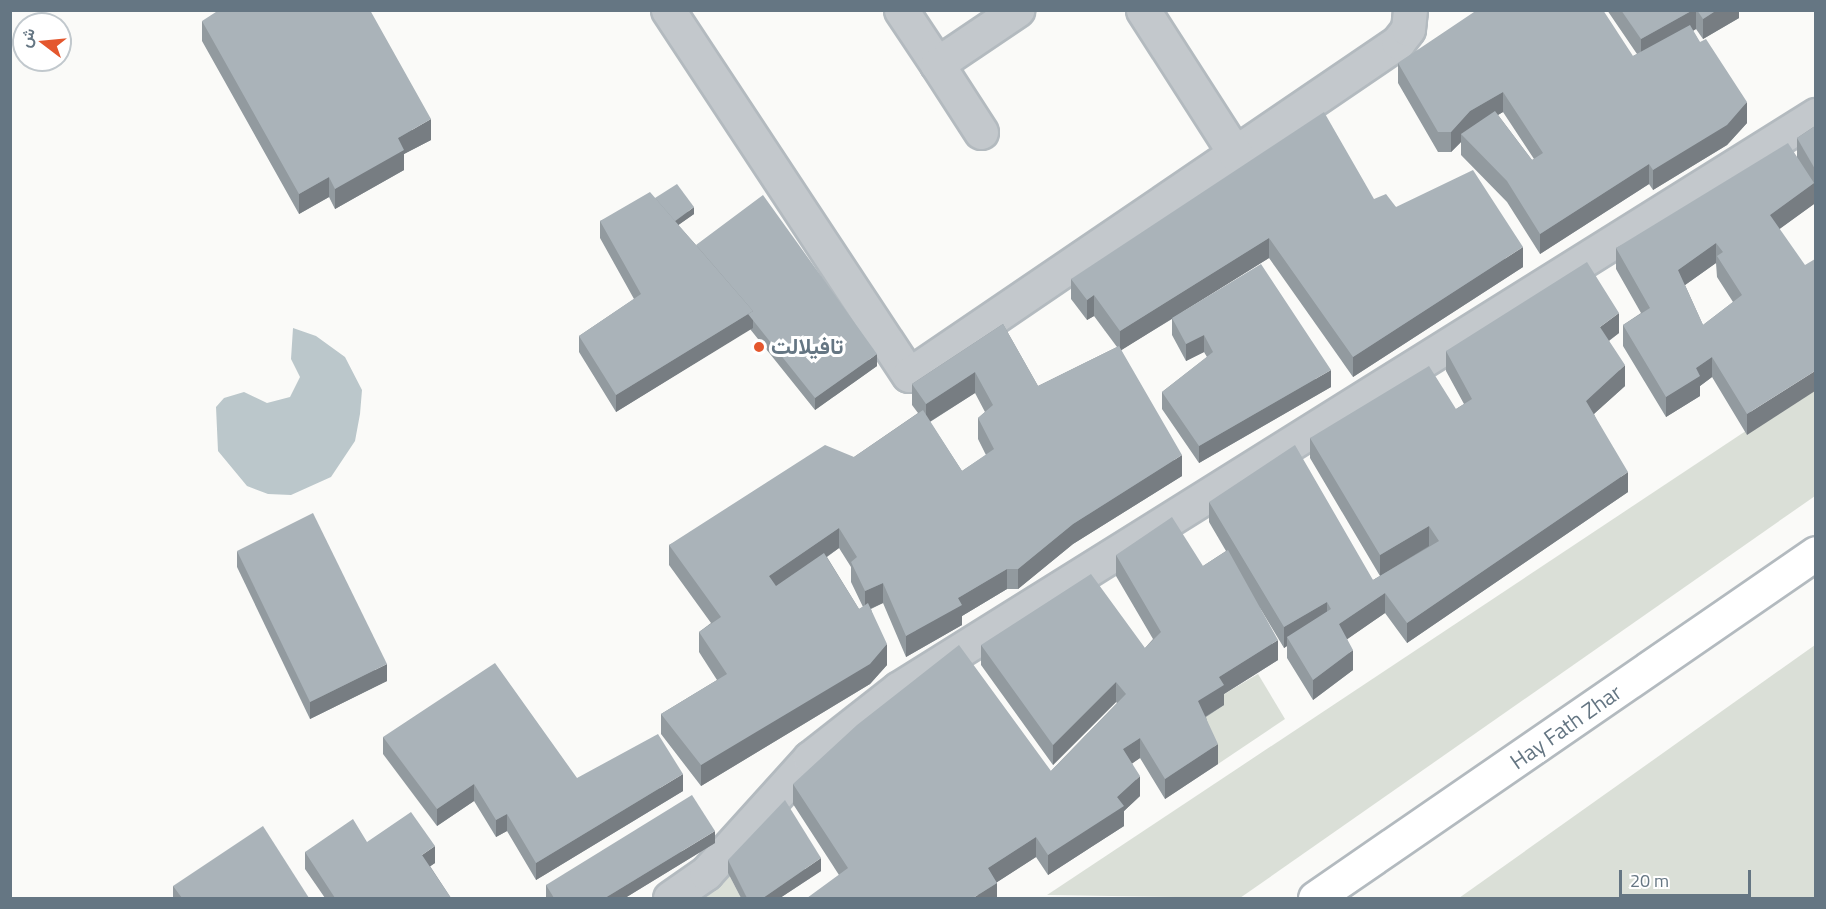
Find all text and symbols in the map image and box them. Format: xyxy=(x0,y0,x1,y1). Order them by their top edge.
north arrow xyxy=(12,12,72,72)
text: ش xyxy=(12,25,41,50)
place label: تافيلالت xyxy=(771,334,844,360)
marker: تافيلالت xyxy=(752,340,766,354)
street label: Hay Fath Zhar xyxy=(1505,679,1627,775)
scale bar xyxy=(1622,858,1754,896)
text: 20 m xyxy=(1630,867,1669,894)

